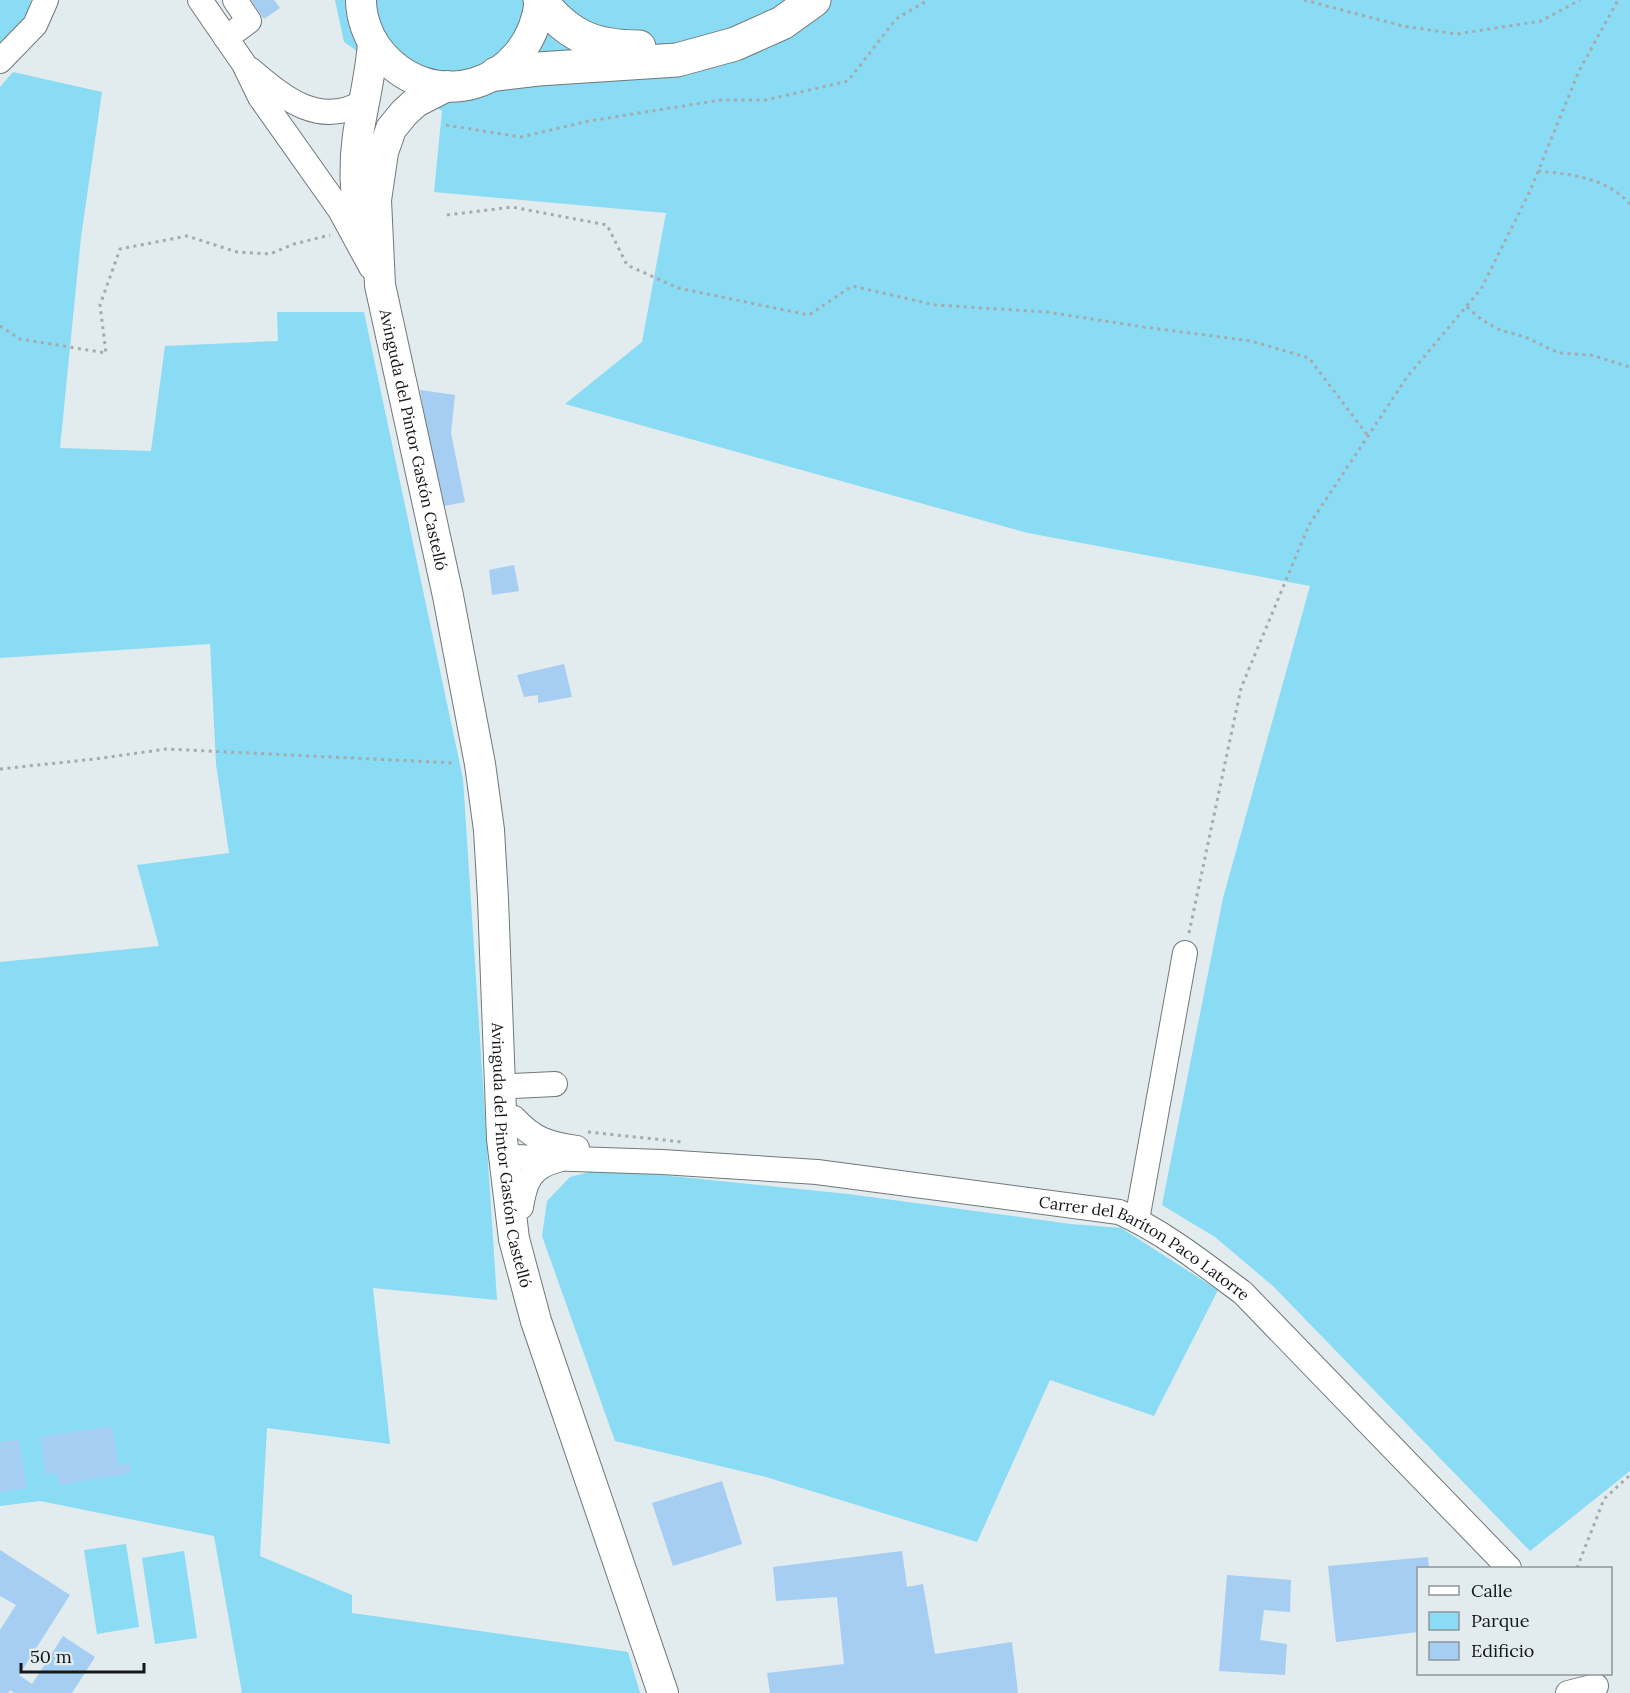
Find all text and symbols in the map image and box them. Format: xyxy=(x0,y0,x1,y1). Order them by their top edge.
street label: Avinguda del Pintor Gastón Castelló xyxy=(375,306,452,572)
street label: Avinguda del Pintor Gastón Castelló xyxy=(488,1021,537,1290)
street label: Carrer del Baríton Paco Latorre xyxy=(1038,1192,1255,1305)
legend xyxy=(1417,1567,1612,1675)
text: Calle xyxy=(1471,1579,1513,1602)
text: Parque xyxy=(1471,1609,1530,1632)
scale bar xyxy=(21,1636,144,1674)
text: Edificio xyxy=(1471,1639,1534,1662)
text: 50 m xyxy=(30,1645,72,1668)

